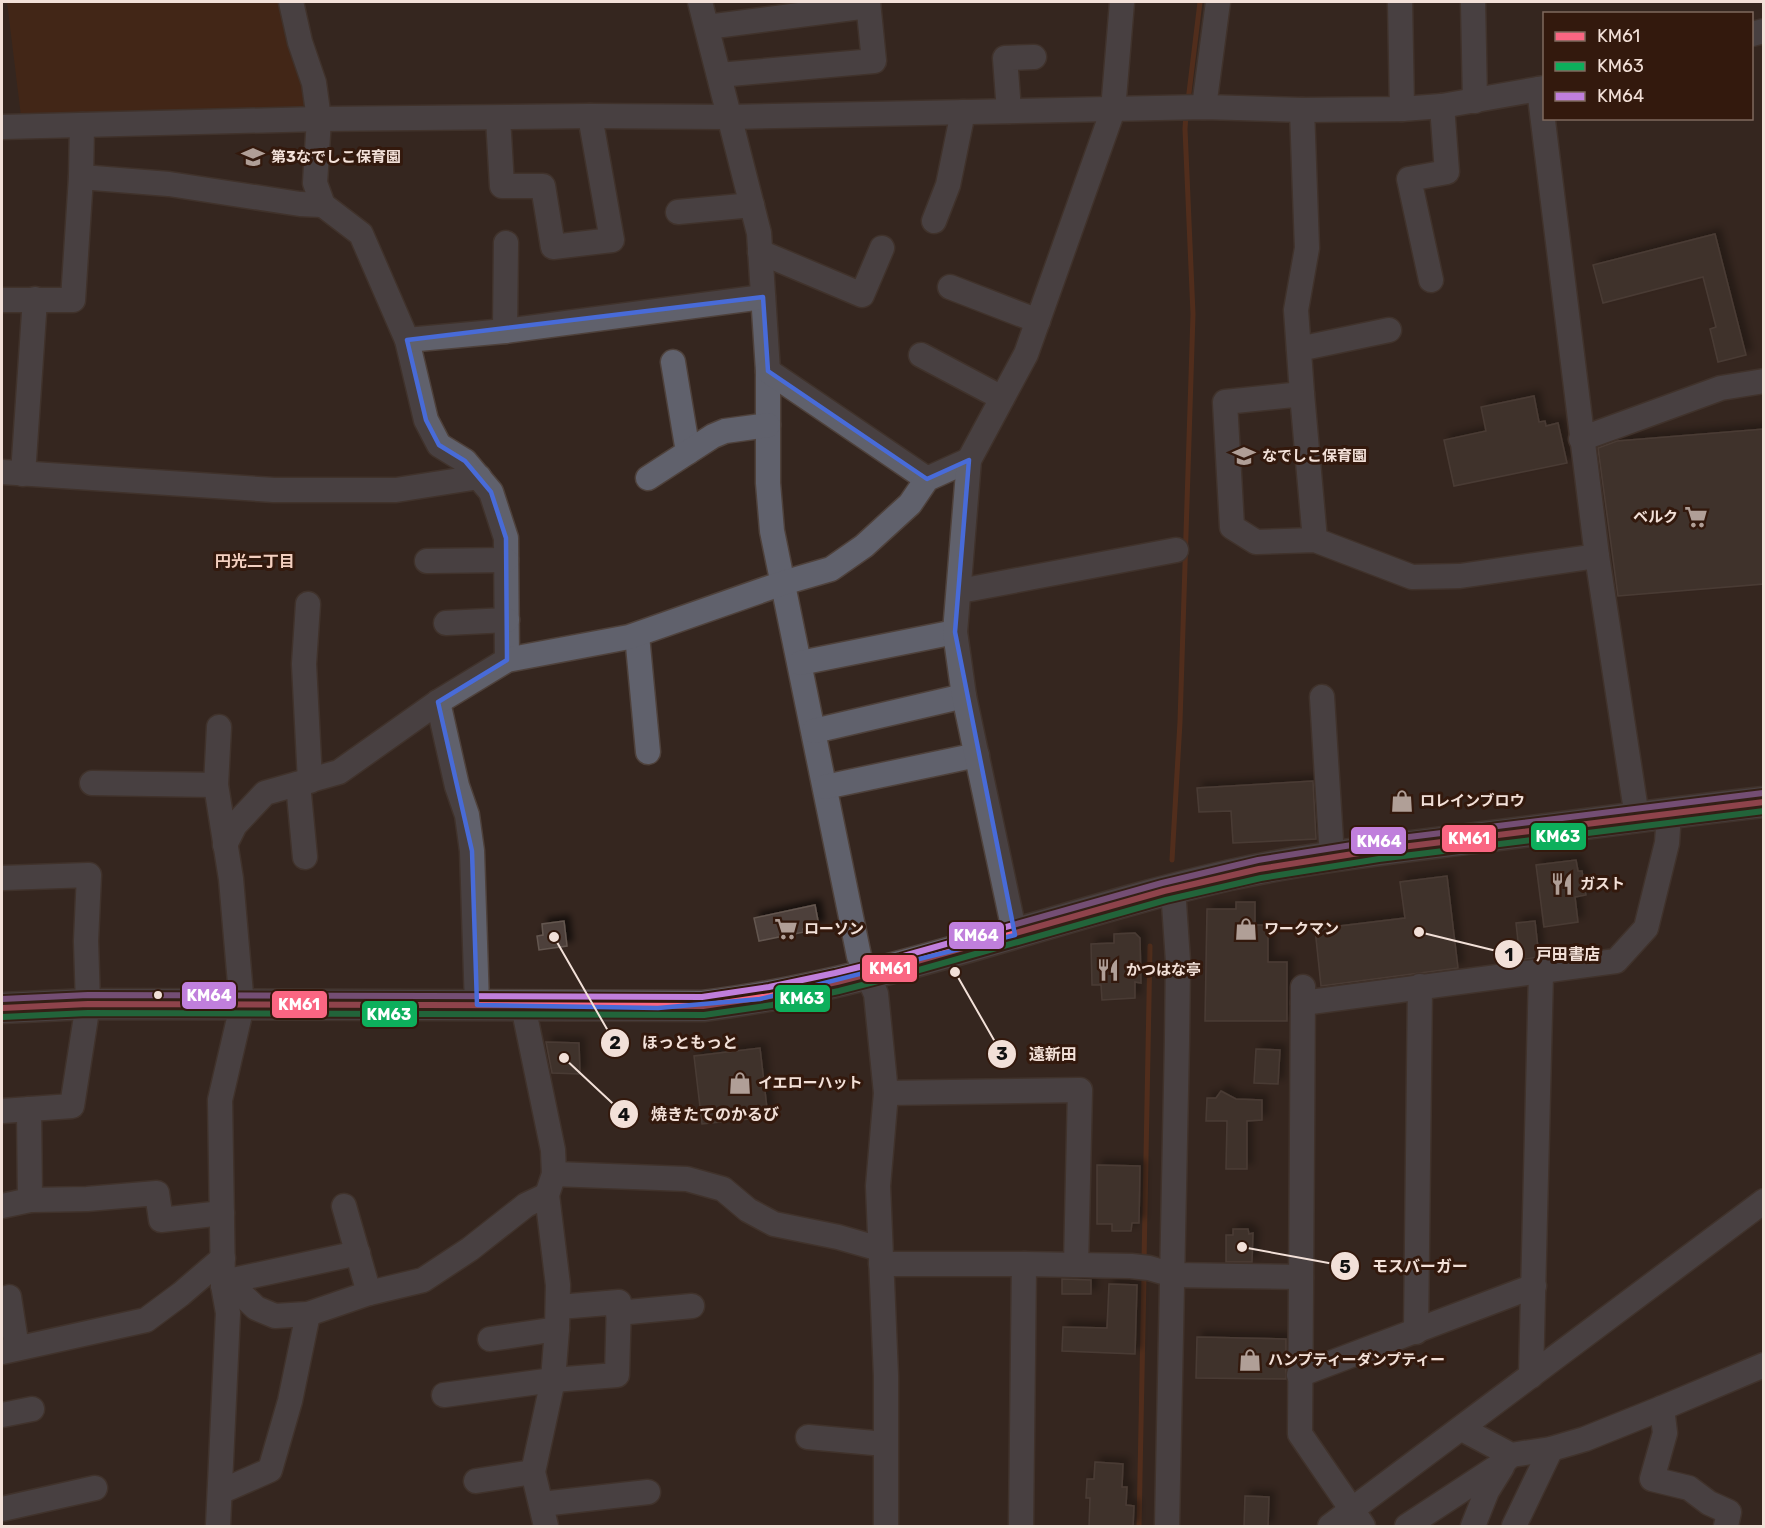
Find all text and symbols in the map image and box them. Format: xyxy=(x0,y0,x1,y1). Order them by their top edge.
legend xyxy=(1543,12,1753,120)
text: KM61 xyxy=(1597,25,1640,47)
text: KM63 xyxy=(1597,55,1644,77)
text: KM64 xyxy=(1597,85,1644,107)
school or university icon: 第3なでしこ保育園 xyxy=(240,144,266,170)
place label: 第3なでしこ保育園 xyxy=(271,148,401,166)
school or university icon: なでしこ保育園 xyxy=(1231,443,1257,469)
place label: なでしこ保育園 xyxy=(1262,447,1367,465)
supermarket icon: ベルク xyxy=(1683,504,1709,530)
place label: ベルク xyxy=(1633,508,1678,526)
district label: 円光二丁目 xyxy=(215,552,295,571)
shop icon: ロレインブロウ xyxy=(1389,788,1415,814)
place label: ロレインブロウ xyxy=(1420,792,1525,810)
line badge: KM63 xyxy=(1530,822,1587,851)
line badge: KM61 xyxy=(1441,824,1497,853)
line badge: KM64 xyxy=(1350,826,1407,855)
text: KM63 xyxy=(1536,827,1580,846)
text: KM61 xyxy=(1448,829,1490,848)
text: KM64 xyxy=(1356,832,1402,851)
restaurant icon: ガスト xyxy=(1549,871,1575,897)
place label: ガスト xyxy=(1580,875,1625,893)
supermarket icon: ローソン xyxy=(773,916,799,942)
shop icon: ワークマン xyxy=(1233,916,1259,942)
place label: ローソン xyxy=(804,920,864,938)
place label: ワークマン xyxy=(1264,920,1339,938)
line badge: KM64 xyxy=(948,921,1005,950)
text: KM64 xyxy=(953,926,999,945)
callout: 戸田書店 xyxy=(1494,937,1612,971)
text: 1 xyxy=(1505,944,1513,966)
text: 戸田書店 xyxy=(1536,945,1600,964)
line badge: KM61 xyxy=(861,954,918,983)
restaurant icon: かつはな亭 xyxy=(1095,957,1121,983)
text: KM61 xyxy=(869,959,911,978)
place label: かつはな亭 xyxy=(1126,961,1201,979)
line badge: KM64 xyxy=(181,981,237,1010)
line badge: KM63 xyxy=(774,984,831,1013)
text: KM64 xyxy=(186,986,232,1005)
unlabelled marker xyxy=(152,989,164,1001)
text: KM63 xyxy=(780,989,824,1008)
line badge: KM61 xyxy=(271,990,328,1019)
text: KM61 xyxy=(278,995,320,1014)
line badge: KM63 xyxy=(361,1000,418,1028)
text: KM63 xyxy=(367,1005,411,1024)
callout: ほっともっと xyxy=(600,1026,750,1060)
text: 2 xyxy=(609,1032,621,1054)
text: ほっともっと xyxy=(642,1033,738,1052)
callout: 遠新田 xyxy=(987,1037,1089,1071)
text: 3 xyxy=(996,1043,1008,1065)
text: 遠新田 xyxy=(1029,1045,1077,1064)
shop icon: イエローハット xyxy=(727,1070,753,1096)
place label: イエローハット xyxy=(758,1074,863,1092)
callout: 焼きたてのかるび xyxy=(609,1097,791,1131)
text: 4 xyxy=(618,1104,630,1126)
text: 焼きたてのかるび xyxy=(651,1105,779,1124)
callout: モスバーガー xyxy=(1330,1249,1480,1283)
text: 5 xyxy=(1339,1256,1351,1278)
text: モスバーガー xyxy=(1372,1257,1468,1276)
shop icon: ハンプティーダンプティー xyxy=(1237,1347,1263,1373)
place label: ハンプティーダンプティー xyxy=(1268,1351,1445,1369)

